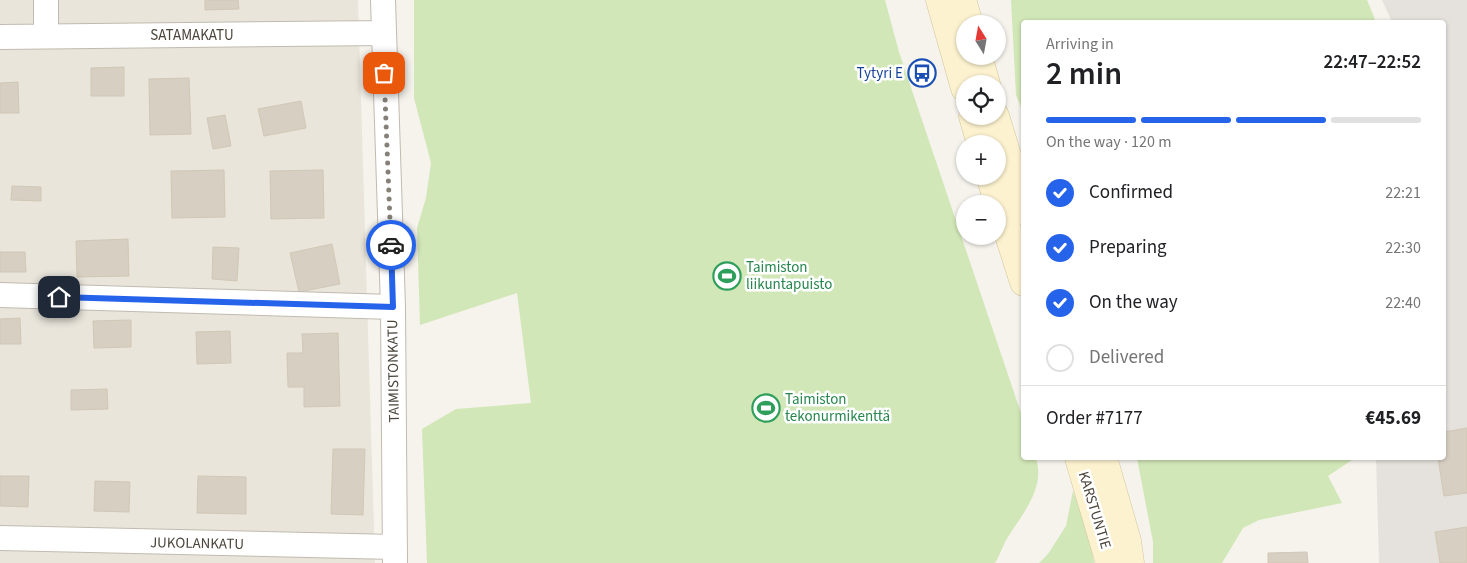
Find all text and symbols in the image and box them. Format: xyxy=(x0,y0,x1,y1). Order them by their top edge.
north arrow xyxy=(956,15,1006,65)
map controls xyxy=(956,15,1006,245)
street label: SATAMAKATU xyxy=(150,25,234,46)
text: Arriving in xyxy=(1046,33,1114,55)
text: 22:47–22:52 xyxy=(1323,49,1421,76)
text: 2 min xyxy=(1046,51,1122,97)
pin xyxy=(363,52,405,94)
bus stop icon: Tytyri E xyxy=(907,58,937,88)
icon: bag xyxy=(370,59,398,87)
place label: Tytyri E xyxy=(857,63,903,84)
button: locate xyxy=(956,75,1006,125)
text: On the way · 120 m xyxy=(1046,131,1171,153)
button: + xyxy=(956,135,1006,185)
icon: check xyxy=(1046,179,1074,207)
text: Confirmed xyxy=(1089,179,1173,206)
text: 22:21 xyxy=(1385,182,1421,204)
button: − xyxy=(956,195,1006,245)
courier xyxy=(366,220,416,270)
icon: car xyxy=(377,231,405,259)
icon: check xyxy=(1046,234,1074,262)
text: Preparing xyxy=(1089,234,1167,261)
text: 22:30 xyxy=(1385,237,1421,259)
place label: Taimiston liikuntapuisto xyxy=(746,257,832,295)
sports icon: Taimiston liikuntapuisto xyxy=(712,261,742,291)
pin xyxy=(38,276,80,318)
icon: home xyxy=(45,283,73,311)
icon: check xyxy=(1046,289,1074,317)
text: On the way xyxy=(1089,289,1178,316)
text: 22:40 xyxy=(1385,292,1421,314)
street label: TAIMISTONKATU xyxy=(382,319,405,423)
text: Delivered xyxy=(1089,344,1164,371)
place label: Taimiston tekonurmikenttä xyxy=(785,389,890,427)
sports icon: Taimiston tekonurmikenttä xyxy=(751,393,781,423)
text: Order #7177 xyxy=(1046,405,1143,432)
text: €45.69 xyxy=(1365,405,1421,432)
street label: KARSTUNTIE xyxy=(1073,469,1116,552)
street label: JUKOLANKATU xyxy=(150,532,244,555)

